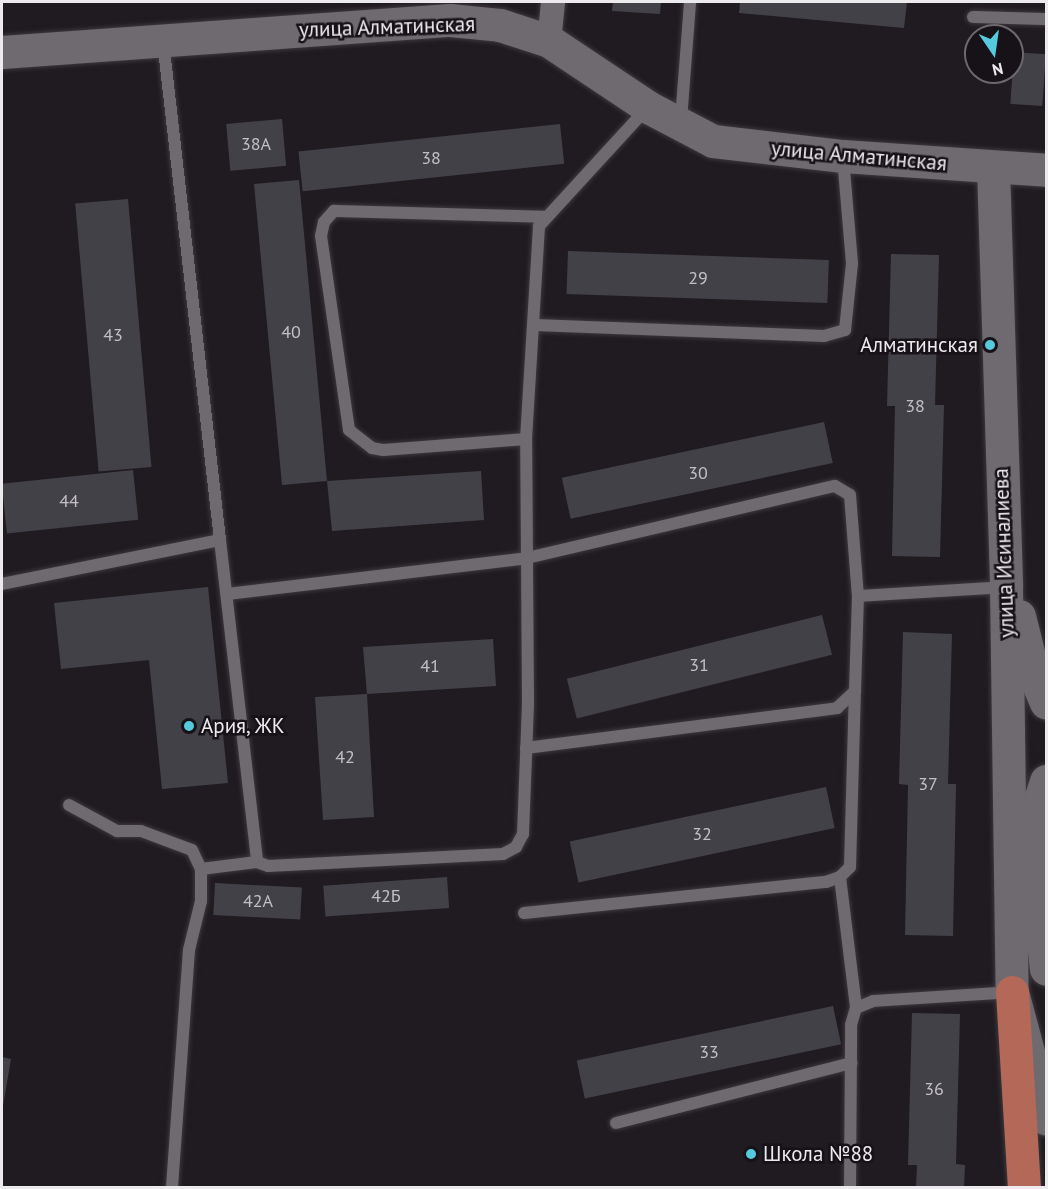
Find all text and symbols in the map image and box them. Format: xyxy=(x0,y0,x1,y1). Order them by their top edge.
street label: улица Алматинская xyxy=(298,11,476,43)
north arrow xyxy=(964,24,1024,84)
text: N xyxy=(990,59,1005,81)
house number: 38А xyxy=(241,133,271,155)
street label: улица Алматинская xyxy=(770,136,948,176)
house number: 38 xyxy=(421,147,441,169)
house number: 29 xyxy=(688,267,708,289)
house number: 40 xyxy=(281,321,301,343)
house number: 43 xyxy=(103,324,123,346)
place label: Алматинская xyxy=(860,332,978,358)
marker: Алматинская xyxy=(983,338,997,352)
house number: 38 xyxy=(905,395,925,417)
house number: 30 xyxy=(688,462,708,484)
street label: улица Исиналиева xyxy=(988,468,1020,638)
house number: 44 xyxy=(59,490,79,512)
house number: 31 xyxy=(689,654,709,676)
house number: 41 xyxy=(420,655,440,677)
place label: Ария, ЖК xyxy=(201,713,286,739)
marker: Ария, ЖК xyxy=(182,719,196,733)
house number: 42 xyxy=(335,746,355,768)
house number: 37 xyxy=(918,773,938,795)
house number: 32 xyxy=(692,823,712,845)
house number: 42Б xyxy=(371,885,401,907)
house number: 42А xyxy=(243,890,273,912)
house number: 33 xyxy=(699,1041,719,1063)
house number: 36 xyxy=(924,1078,944,1100)
place label: Школа №88 xyxy=(763,1141,873,1167)
marker: Школа №88 xyxy=(744,1147,758,1161)

